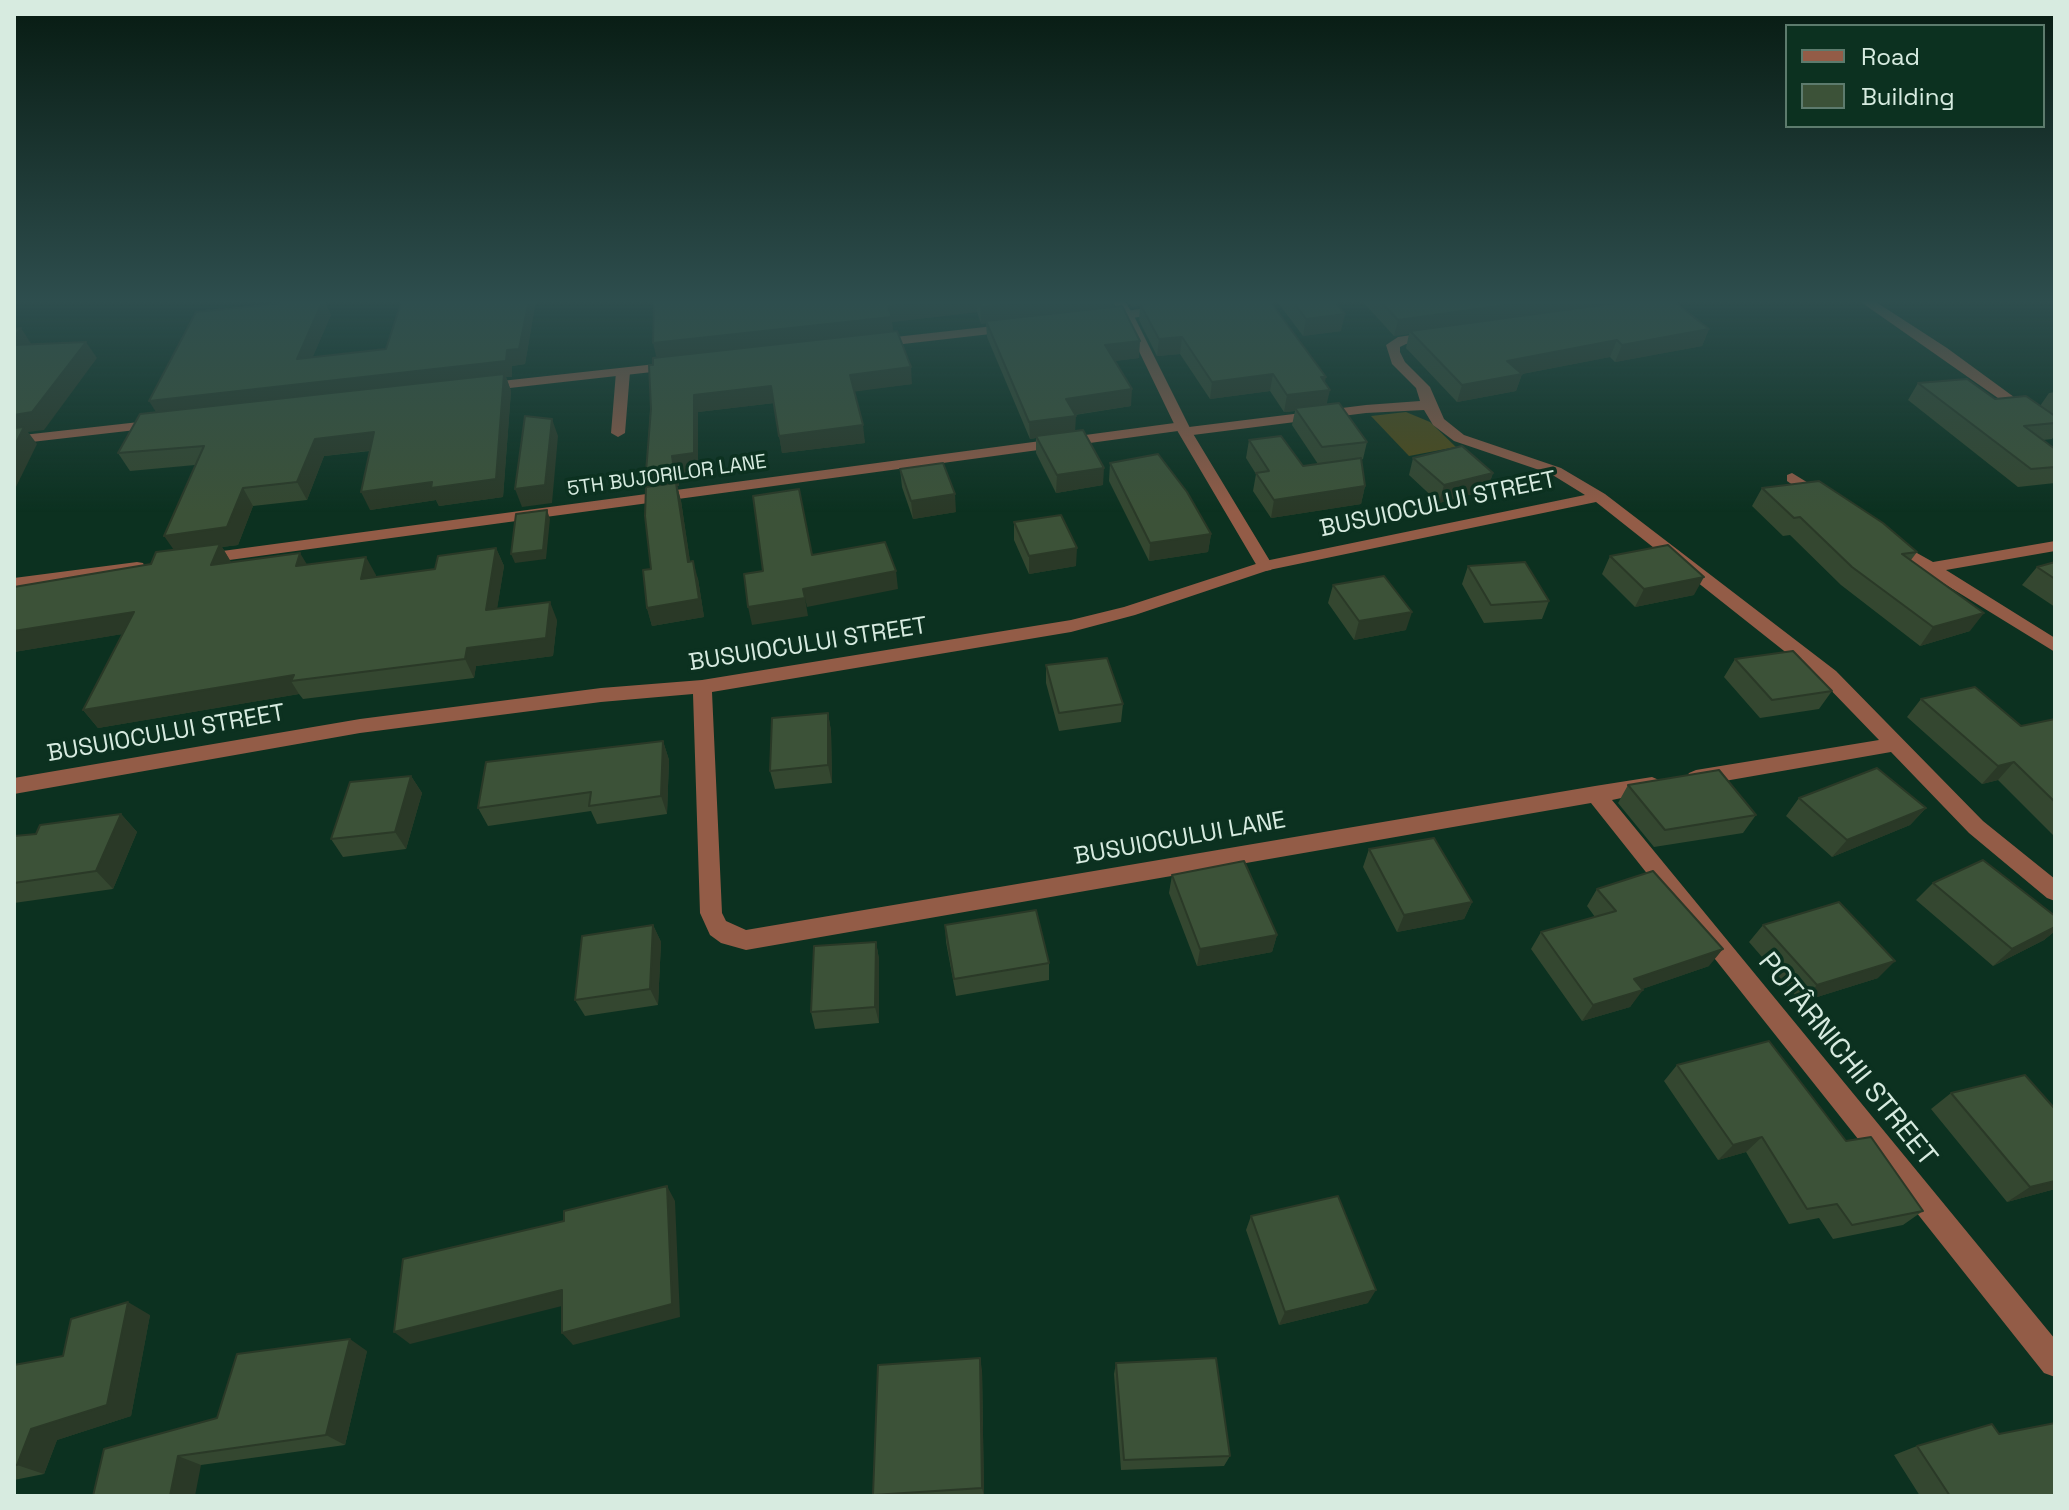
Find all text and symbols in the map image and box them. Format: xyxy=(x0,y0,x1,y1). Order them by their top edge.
legend xyxy=(1785,24,2045,128)
text: Road xyxy=(1861,41,1920,72)
text: Building xyxy=(1861,81,1955,112)
street label: 5TH BUJORILOR LANE xyxy=(566,450,768,502)
street label: BUSUIOCULUI STREET xyxy=(1317,466,1559,544)
street label: BUSUIOCULUI STREET xyxy=(687,612,929,678)
street label: BUSUIOCULUI STREET xyxy=(45,699,287,769)
street label: BUSUIOCULUI LANE xyxy=(1072,806,1288,872)
street label: POTÂRNICHII STREET xyxy=(1750,946,1944,1174)

